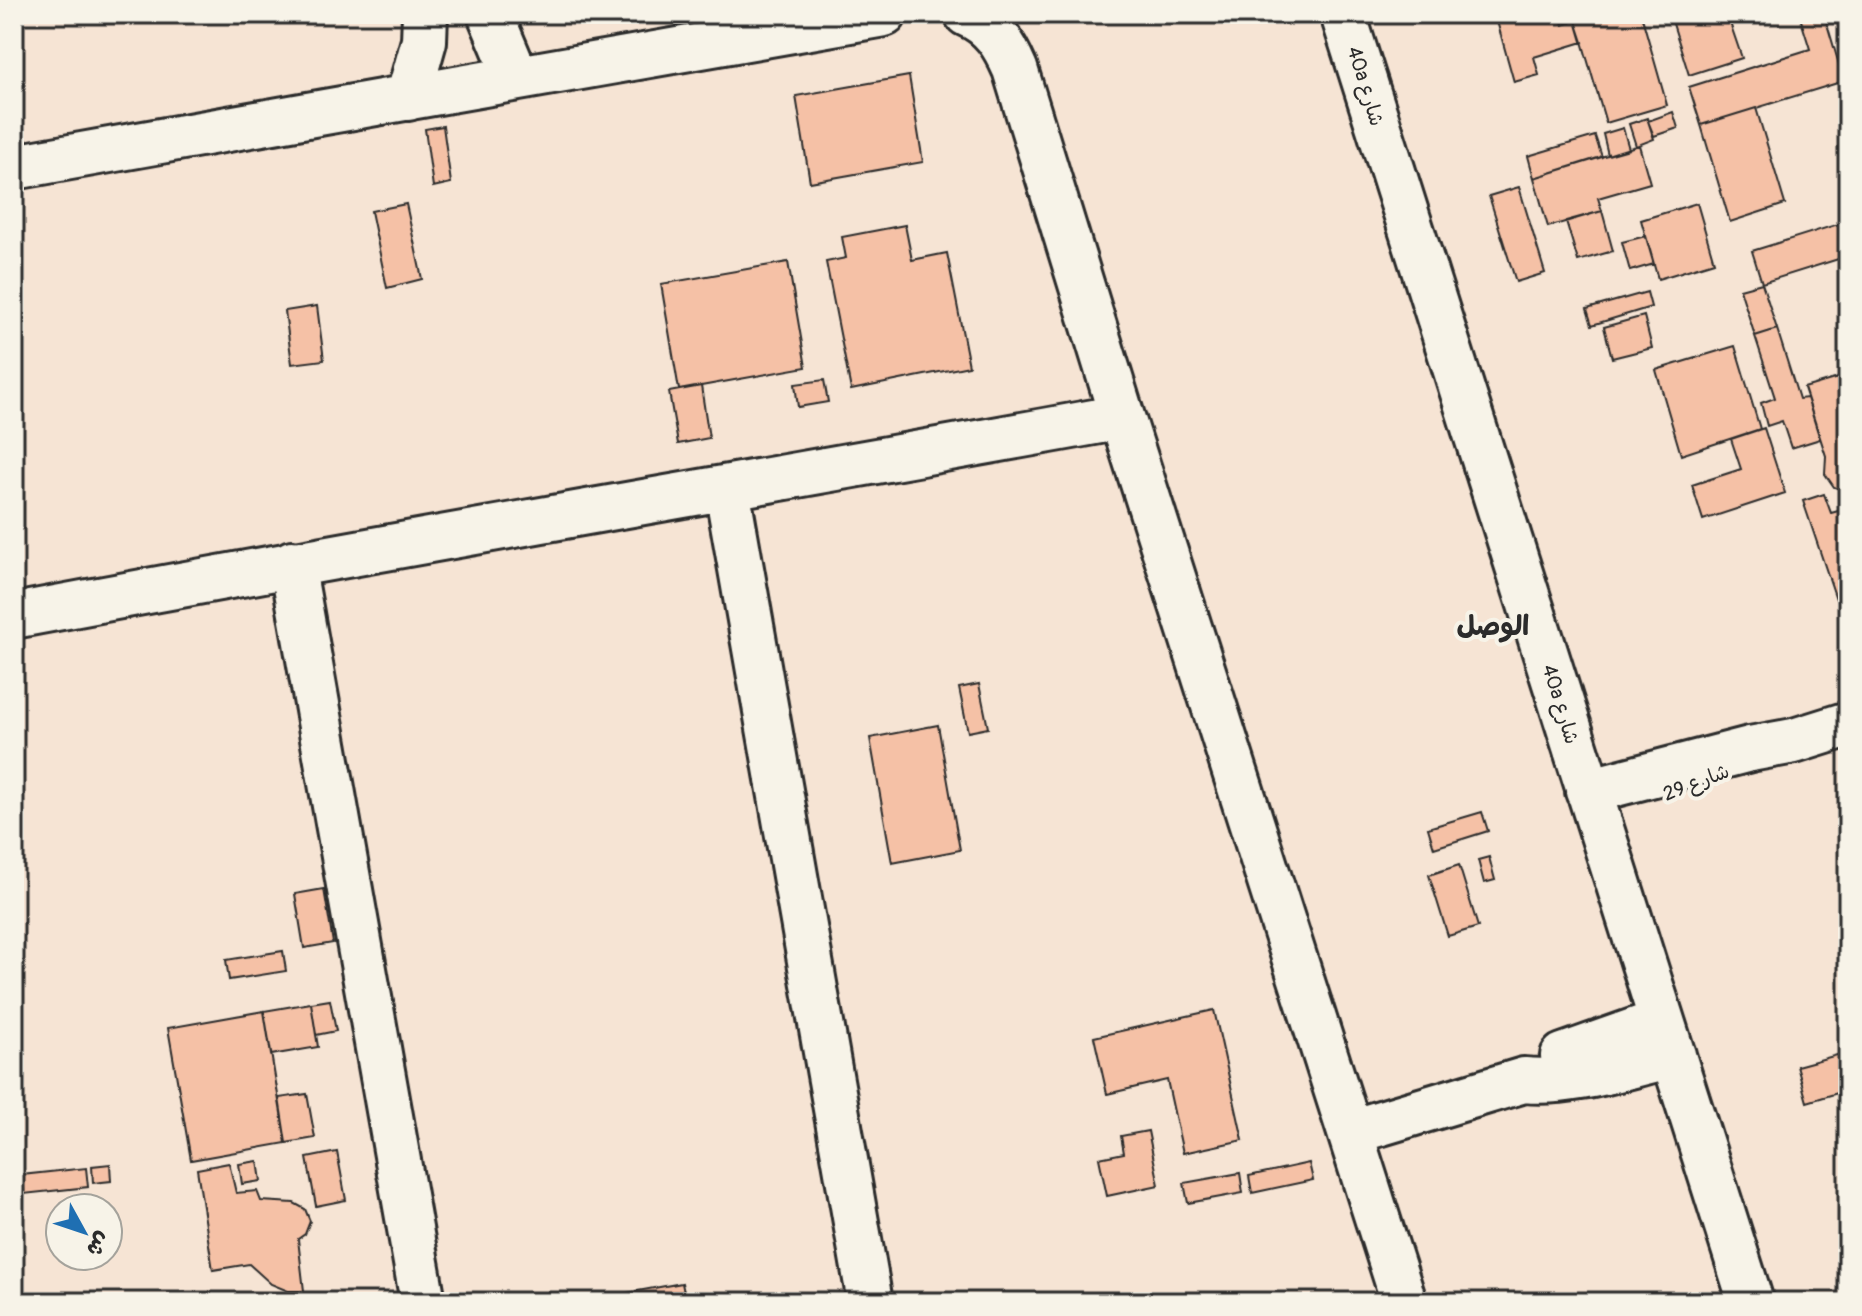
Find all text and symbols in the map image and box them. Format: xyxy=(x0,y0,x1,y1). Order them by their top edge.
street label: 40a شارع xyxy=(1341,43,1389,129)
district label: الوصل xyxy=(1457,609,1529,644)
street label: 40a شارع xyxy=(1536,661,1584,747)
street label: شارع 29 xyxy=(1659,758,1733,807)
north arrow xyxy=(44,1192,124,1272)
text: ش xyxy=(80,1226,117,1262)

